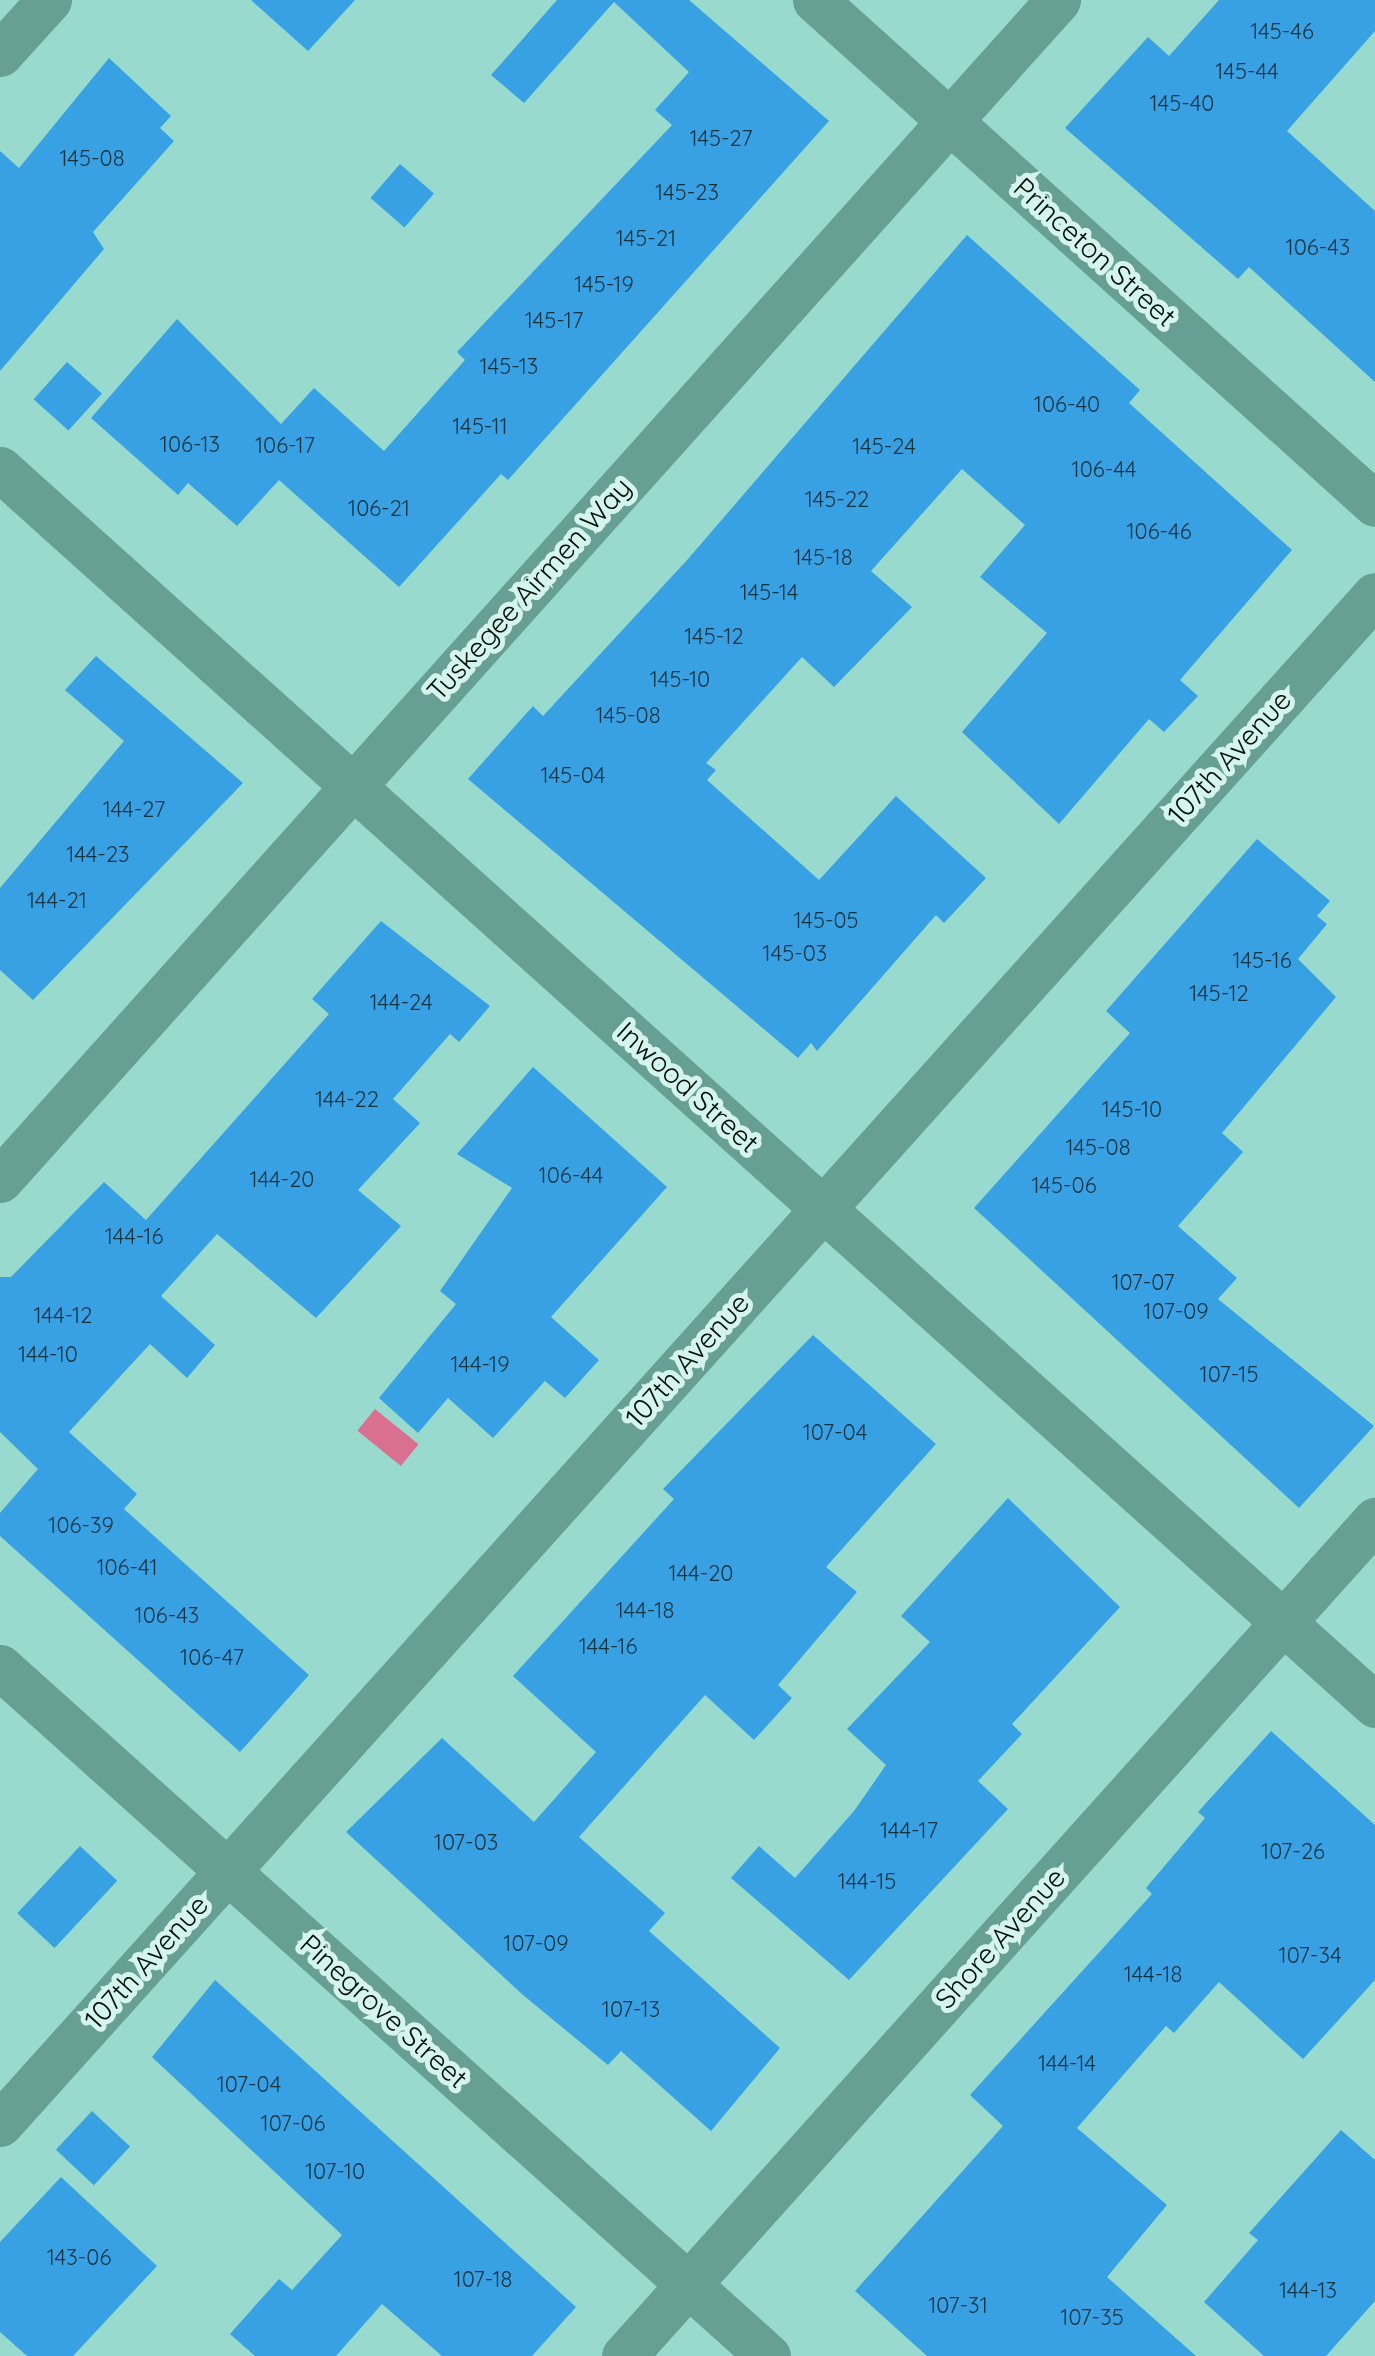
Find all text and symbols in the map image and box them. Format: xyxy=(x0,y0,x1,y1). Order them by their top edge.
house number: 145-46 xyxy=(1250,19,1314,45)
house number: 145-44 xyxy=(1215,59,1279,85)
house number: 145-40 xyxy=(1150,91,1214,117)
house number: 145-27 xyxy=(689,126,753,152)
house number: 145-08 xyxy=(59,146,125,172)
street label: Princeton Street xyxy=(1007,170,1183,334)
house number: 145-23 xyxy=(655,180,719,206)
house number: 145-21 xyxy=(616,226,676,252)
house number: 106-43 xyxy=(1286,235,1350,261)
house number: 145-19 xyxy=(574,272,634,298)
house number: 145-17 xyxy=(525,308,583,334)
house number: 145-13 xyxy=(480,354,538,380)
house number: 106-40 xyxy=(1034,392,1100,418)
house number: 145-11 xyxy=(452,414,508,440)
house number: 106-13 xyxy=(160,432,220,458)
house number: 106-17 xyxy=(255,433,315,459)
house number: 145-24 xyxy=(852,434,916,460)
house number: 106-44 xyxy=(1072,457,1136,483)
street label: Tuskegee Airmen Way xyxy=(420,471,638,707)
house number: 145-22 xyxy=(805,487,869,513)
house number: 106-21 xyxy=(348,496,410,522)
house number: 106-46 xyxy=(1126,519,1192,545)
house number: 145-18 xyxy=(793,545,853,571)
house number: 145-14 xyxy=(740,580,798,606)
house number: 145-12 xyxy=(684,624,744,650)
house number: 145-10 xyxy=(650,667,710,693)
street label: 107th Avenue xyxy=(1160,683,1298,831)
house number: 145-08 xyxy=(595,703,661,729)
house number: 145-04 xyxy=(541,763,605,789)
house number: 144-27 xyxy=(103,797,165,823)
house number: 144-23 xyxy=(66,842,130,868)
house number: 144-21 xyxy=(27,888,87,914)
house number: 145-05 xyxy=(793,908,859,934)
house number: 145-03 xyxy=(763,941,827,967)
house number: 145-16 xyxy=(1232,948,1292,974)
house number: 145-12 xyxy=(1189,981,1249,1007)
house number: 144-24 xyxy=(369,990,433,1016)
street label: Inwood Street xyxy=(610,1015,766,1159)
house number: 144-22 xyxy=(315,1087,379,1113)
house number: 145-10 xyxy=(1102,1097,1162,1123)
house number: 145-08 xyxy=(1065,1135,1131,1161)
house number: 106-44 xyxy=(539,1163,603,1189)
house number: 144-20 xyxy=(250,1167,314,1193)
house number: 145-06 xyxy=(1031,1173,1097,1199)
house number: 144-16 xyxy=(105,1224,163,1250)
house number: 107-07 xyxy=(1111,1270,1175,1296)
street label: 107th Avenue xyxy=(618,1286,756,1434)
house number: 107-09 xyxy=(1143,1299,1209,1325)
house number: 144-12 xyxy=(34,1303,92,1329)
house number: 144-10 xyxy=(18,1342,78,1368)
house number: 144-19 xyxy=(451,1352,509,1378)
house number: 107-15 xyxy=(1200,1362,1258,1388)
house number: 107-04 xyxy=(803,1420,867,1446)
house number: 106-39 xyxy=(48,1513,114,1539)
house number: 106-41 xyxy=(96,1555,158,1581)
house number: 144-20 xyxy=(669,1561,733,1587)
house number: 144-18 xyxy=(616,1598,674,1624)
house number: 106-43 xyxy=(135,1603,199,1629)
house number: 144-16 xyxy=(579,1634,637,1660)
house number: 106-47 xyxy=(180,1645,244,1671)
house number: 144-17 xyxy=(880,1818,938,1844)
house number: 107-03 xyxy=(434,1830,498,1856)
house number: 107-26 xyxy=(1261,1839,1325,1865)
street label: Shore Avenue xyxy=(928,1861,1072,2015)
house number: 144-15 xyxy=(838,1869,896,1895)
street label: 107th Avenue xyxy=(77,1888,215,2036)
street label: Pinegrove Street xyxy=(293,1927,475,2095)
house number: 107-09 xyxy=(503,1931,569,1957)
house number: 107-34 xyxy=(1278,1943,1342,1969)
house number: 144-18 xyxy=(1124,1962,1182,1988)
house number: 107-13 xyxy=(602,1997,660,2023)
house number: 144-14 xyxy=(1038,2051,1096,2077)
house number: 107-04 xyxy=(217,2072,281,2098)
house number: 107-06 xyxy=(261,2111,325,2137)
house number: 107-10 xyxy=(305,2159,365,2185)
house number: 143-06 xyxy=(47,2245,111,2271)
house number: 107-18 xyxy=(454,2267,512,2293)
house number: 144-13 xyxy=(1279,2278,1337,2304)
house number: 107-31 xyxy=(928,2293,988,2319)
house number: 107-35 xyxy=(1060,2305,1124,2331)

